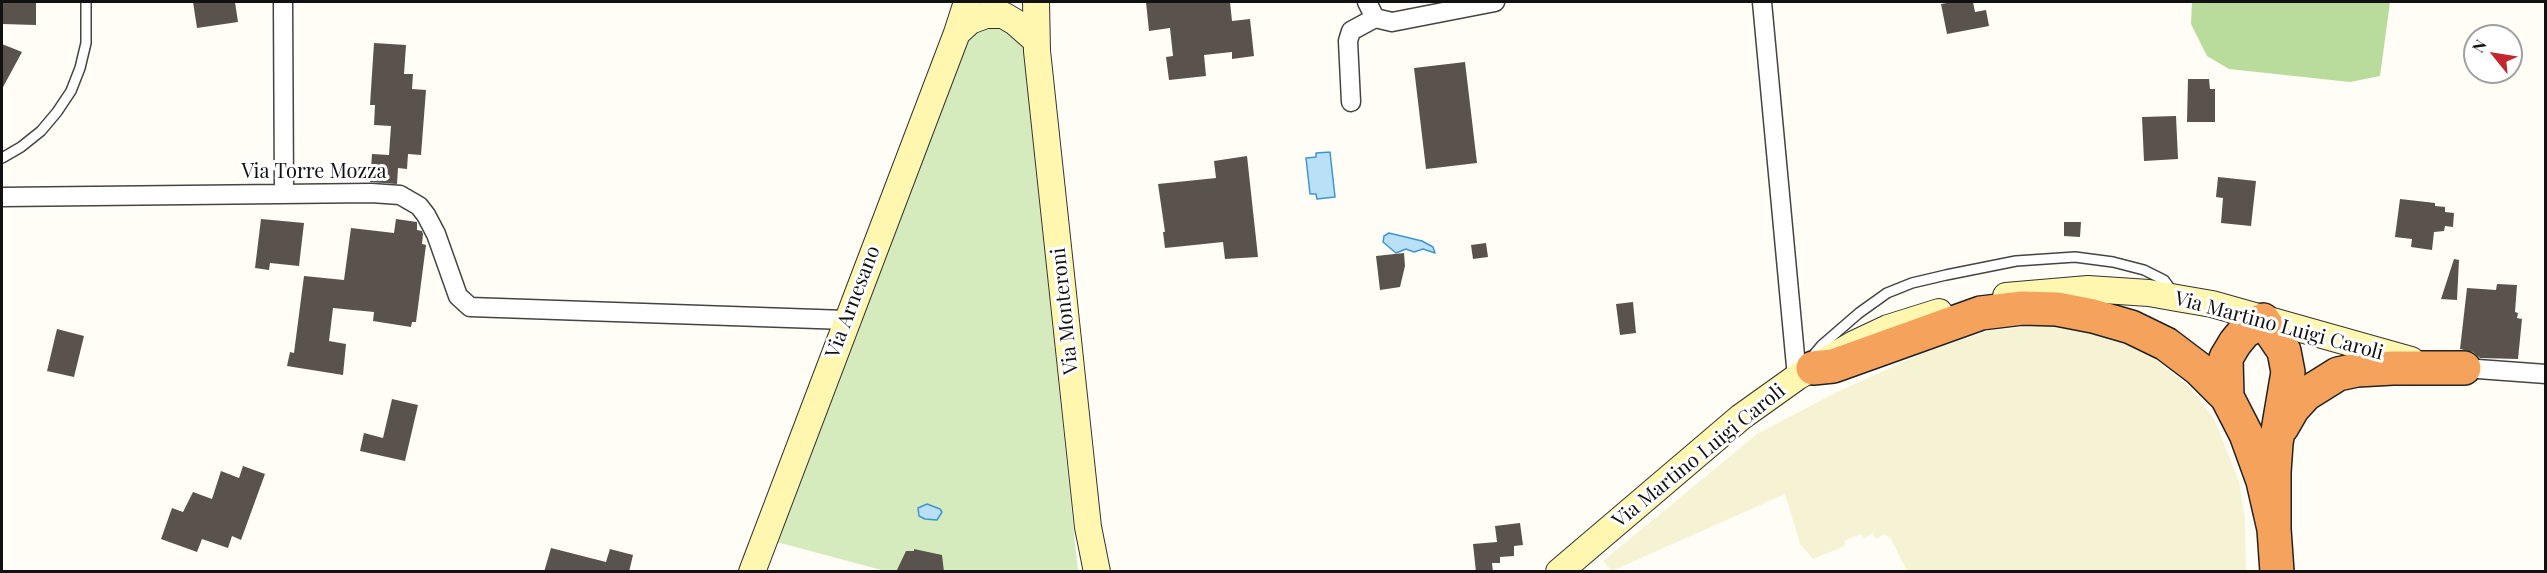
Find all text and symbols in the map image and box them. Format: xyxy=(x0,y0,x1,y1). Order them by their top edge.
north arrow xyxy=(2463,24,2523,84)
text: N xyxy=(2467,35,2491,56)
street label: Via Torre Mozza xyxy=(242,160,386,184)
street label: Via Arnesano xyxy=(821,243,885,361)
street label: Via Monteroni xyxy=(1046,246,1084,376)
street label: Via Martino Luigi Caroli xyxy=(2172,287,2386,365)
street label: Via Martino Luigi Caroli xyxy=(1608,379,1790,533)

